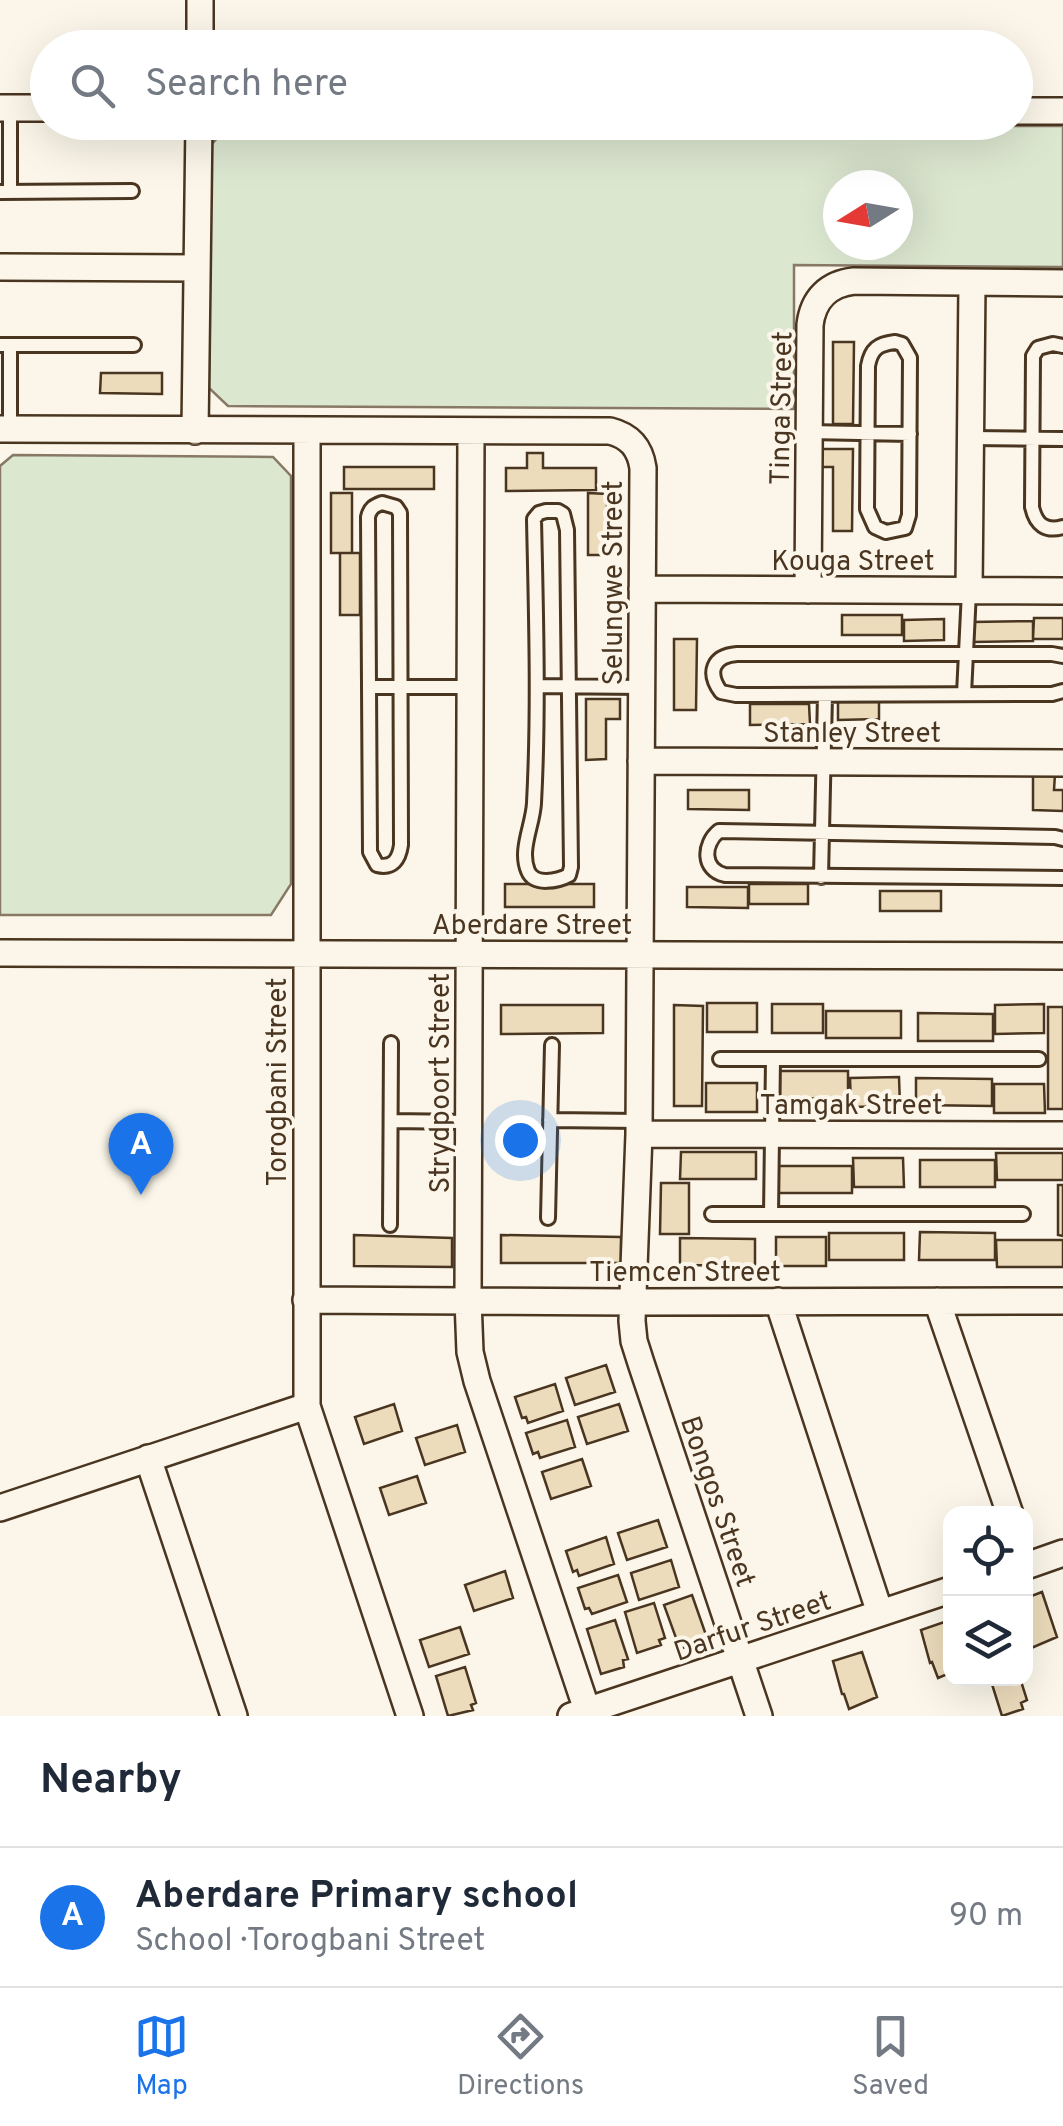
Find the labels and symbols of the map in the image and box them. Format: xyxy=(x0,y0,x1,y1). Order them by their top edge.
north arrow xyxy=(823,170,913,260)
street label: Tinga Street xyxy=(764,331,802,485)
street label: Selungwe Street xyxy=(597,480,633,686)
street label: Kouga Street xyxy=(771,545,935,581)
street label: Stanley Street xyxy=(763,717,941,753)
street label: Aberdare Street xyxy=(432,909,632,945)
street label: Strydpoort Street xyxy=(424,973,460,1193)
street label: Torogbani Street xyxy=(261,977,297,1187)
street label: Tamgak Street xyxy=(760,1089,942,1125)
pin: A xyxy=(108,1112,174,1195)
your location xyxy=(495,1115,546,1166)
street label: Tiemcen Street xyxy=(589,1256,781,1292)
street label: Bongos Street xyxy=(670,1412,762,1592)
street label: Darfur Street xyxy=(670,1584,836,1672)

